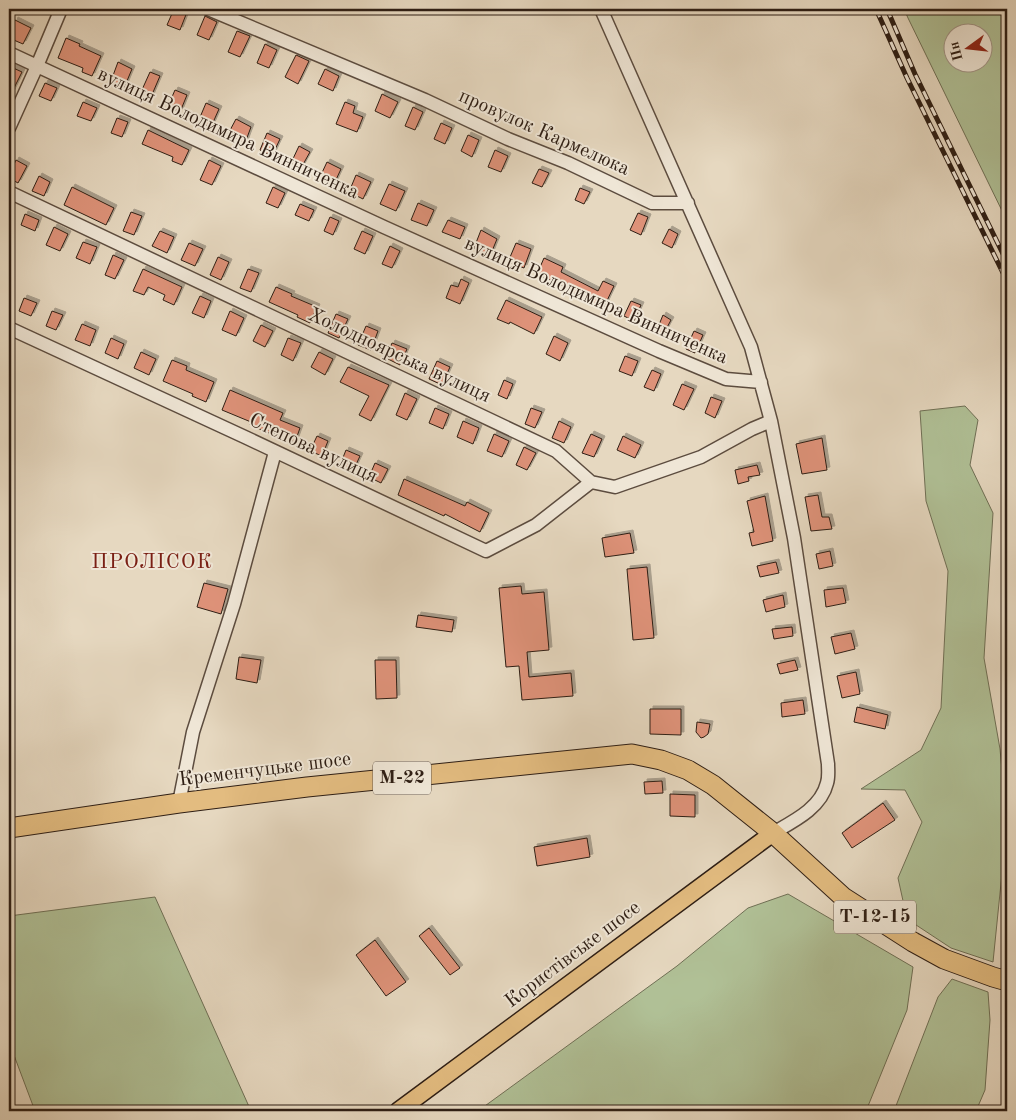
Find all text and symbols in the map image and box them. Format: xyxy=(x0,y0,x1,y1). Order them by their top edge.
north arrow xyxy=(944,22,994,72)
text: Пн xyxy=(947,40,966,62)
street label: вулиця Володимира Винниченка xyxy=(94,64,362,204)
street label: провулок Кармелюка xyxy=(456,86,633,180)
street label: вулиця Володимира Винниченка xyxy=(461,234,731,368)
street label: Холодноярська вулиця xyxy=(305,305,493,407)
street label: Степова вулиця xyxy=(246,411,380,487)
district label: ПРОЛІСОК xyxy=(91,552,213,573)
street label: Кременчуцьке шосе xyxy=(178,749,352,791)
road number: М-22 xyxy=(373,761,431,794)
street label: Користівське шосе xyxy=(502,898,644,1012)
road number: Т-12-15 xyxy=(834,900,916,934)

